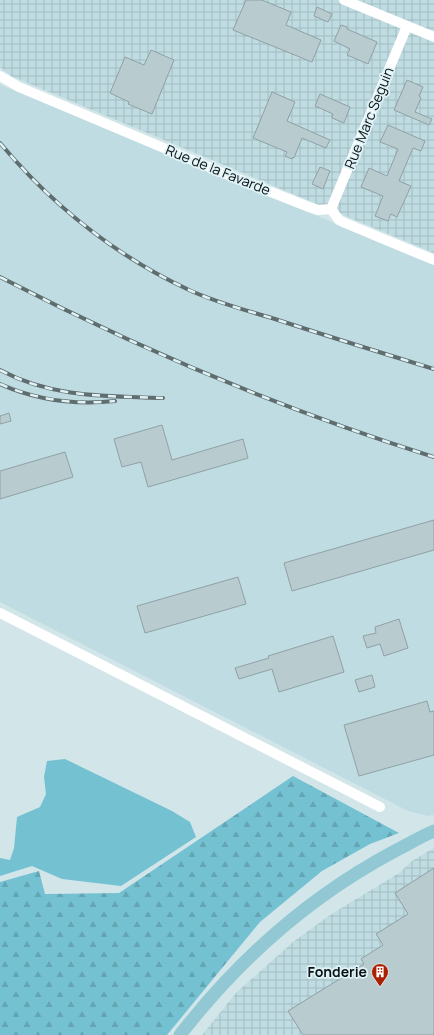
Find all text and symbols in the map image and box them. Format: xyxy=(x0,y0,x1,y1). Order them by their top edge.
street label: Rue Marc Seguin xyxy=(339,64,398,172)
street label: Rue de la Favarde xyxy=(163,140,273,199)
place label: Fonderie xyxy=(308,962,367,981)
building icon: Fonderie xyxy=(370,962,390,987)

